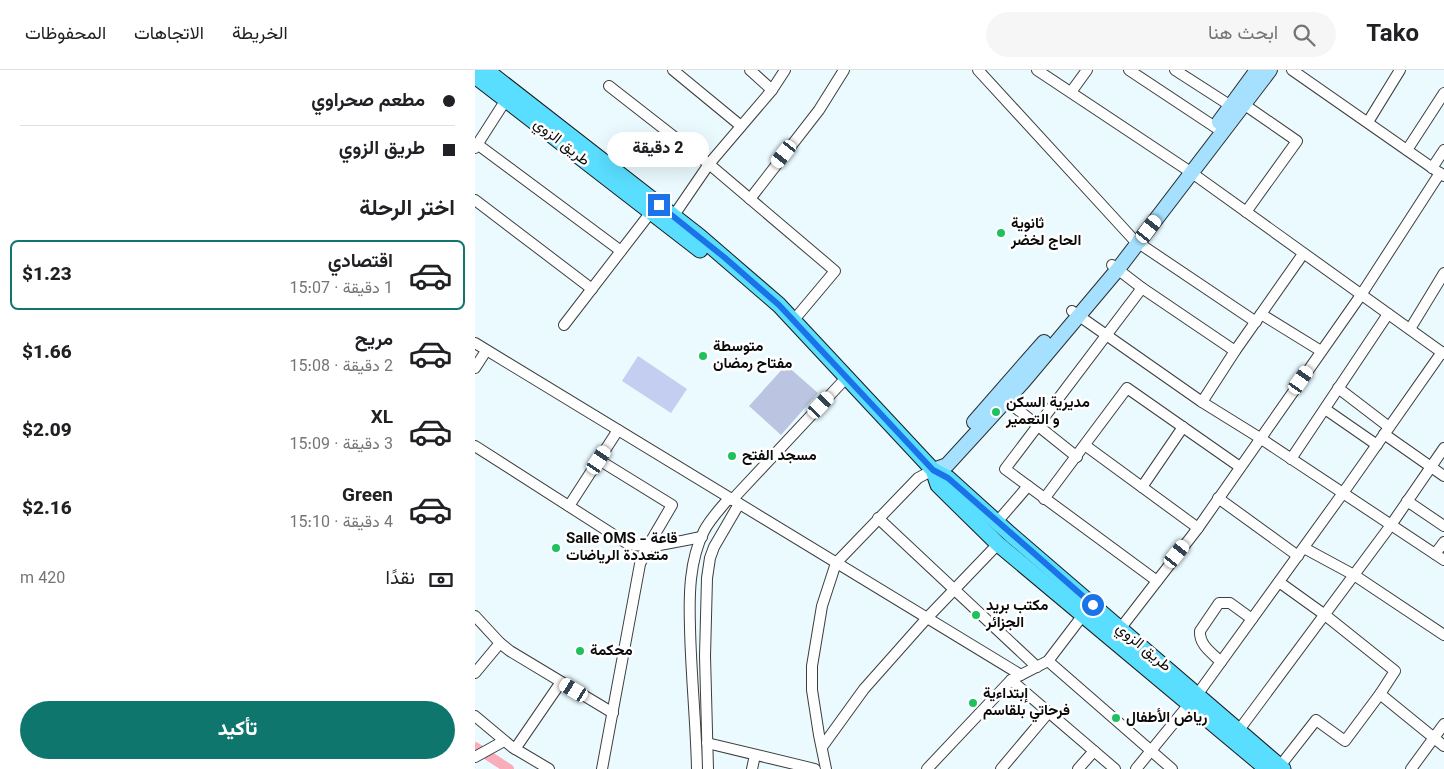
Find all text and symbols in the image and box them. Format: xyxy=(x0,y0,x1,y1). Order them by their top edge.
search box xyxy=(986,12,1336,57)
text: Tako xyxy=(1366,16,1419,54)
text: ابحث هنا xyxy=(1208,20,1278,49)
text: المحفوظات xyxy=(25,21,106,49)
text: الاتجاهات xyxy=(134,21,204,49)
text: الخريطة xyxy=(232,21,288,49)
icon: search xyxy=(1290,21,1318,49)
text: مطعم صحراوي xyxy=(311,87,425,116)
street label: طريق الزوي xyxy=(528,113,594,173)
callout: 2 دقيقة xyxy=(608,132,710,168)
text: طريق الزوي xyxy=(339,135,425,164)
text: 2 دقيقة xyxy=(632,137,684,162)
car xyxy=(768,138,799,170)
text: اختر الرحلة xyxy=(359,192,455,227)
route end xyxy=(648,194,670,216)
place label: ثانوية الحاج لخضر xyxy=(1010,213,1081,253)
car xyxy=(1133,213,1164,245)
marker: ثانوية الحاج لخضر xyxy=(995,227,1007,239)
text: اقتصادي xyxy=(328,248,393,277)
icon: car xyxy=(408,253,453,298)
text: $1.23 xyxy=(22,261,72,290)
text: 1 دقيقة · 15:07 xyxy=(290,277,393,302)
text: مريح xyxy=(355,326,393,355)
icon: car xyxy=(408,331,453,376)
place label: متوسطة مفتاح رمضان xyxy=(713,336,792,376)
text: $1.66 xyxy=(22,339,72,368)
marker: متوسطة مفتاح رمضان xyxy=(697,350,709,362)
text: 2 دقيقة · 15:08 xyxy=(290,355,393,380)
car xyxy=(1286,363,1315,397)
car xyxy=(805,389,836,421)
place label: مديرية السكن و التعمير xyxy=(1005,392,1090,432)
text: XL xyxy=(371,404,393,433)
marker: مديرية السكن و التعمير xyxy=(990,406,1002,418)
icon: car xyxy=(408,409,453,454)
text: $2.09 xyxy=(22,417,72,446)
text: 3 دقيقة · 15:09 xyxy=(290,433,393,458)
car xyxy=(584,443,613,477)
place label: مسجد الفتح xyxy=(742,445,817,468)
marker: مسجد الفتح xyxy=(726,450,738,462)
text: Green xyxy=(342,482,393,511)
icon: car xyxy=(408,487,453,532)
text: $2.16 xyxy=(22,495,72,524)
text: 4 دقيقة · 15:10 xyxy=(290,511,393,536)
place label: Salle OMS - قاعة متعددة الرياضات xyxy=(566,528,678,568)
car xyxy=(1161,538,1192,570)
marker: Salle OMS - قاعة متعددة الرياضات xyxy=(550,542,562,554)
text: نقدًا xyxy=(386,565,415,594)
icon: cash xyxy=(427,566,455,594)
text: 420 m xyxy=(20,567,65,592)
route start xyxy=(1082,594,1104,616)
place label: مكتب بريد الجزائر xyxy=(985,595,1049,635)
marker: مكتب بريد الجزائر xyxy=(970,609,982,621)
street label: طريق الزوي xyxy=(1110,618,1176,678)
place label: محكمة xyxy=(590,640,633,663)
marker: محكمة xyxy=(574,645,586,657)
car xyxy=(557,676,590,704)
place label: إبتداءية فرحاتي بلقاسم xyxy=(983,683,1070,723)
marker: إبتداءية فرحاتي بلقاسم xyxy=(967,697,979,709)
button: تأكيد xyxy=(20,701,455,759)
place label: رياض الأطفال xyxy=(1126,707,1207,730)
marker: رياض الأطفال xyxy=(1110,712,1122,724)

